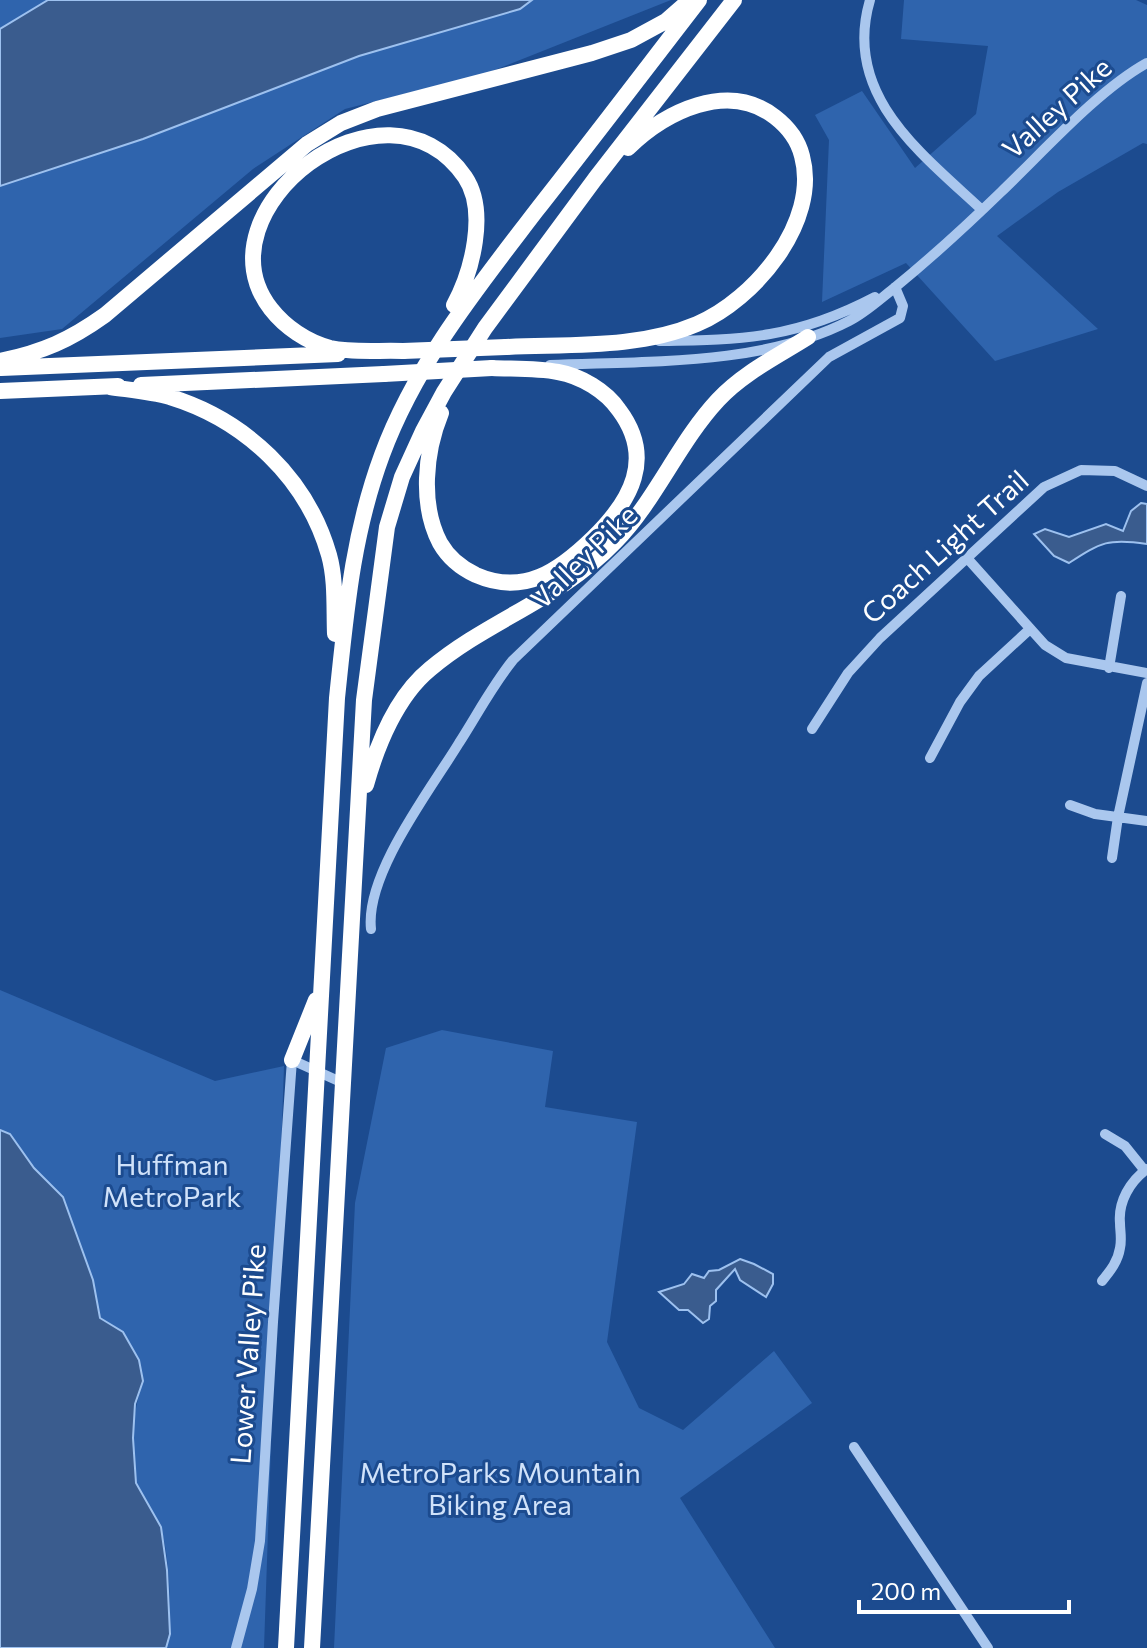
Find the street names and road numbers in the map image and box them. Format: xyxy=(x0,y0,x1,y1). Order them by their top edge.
street label: Valley Pike xyxy=(995,49,1118,165)
street label: Coach Light Trail xyxy=(854,463,1035,630)
street label: Valley Pike xyxy=(523,497,644,615)
street label: Lower Valley Pike xyxy=(222,1243,272,1465)

